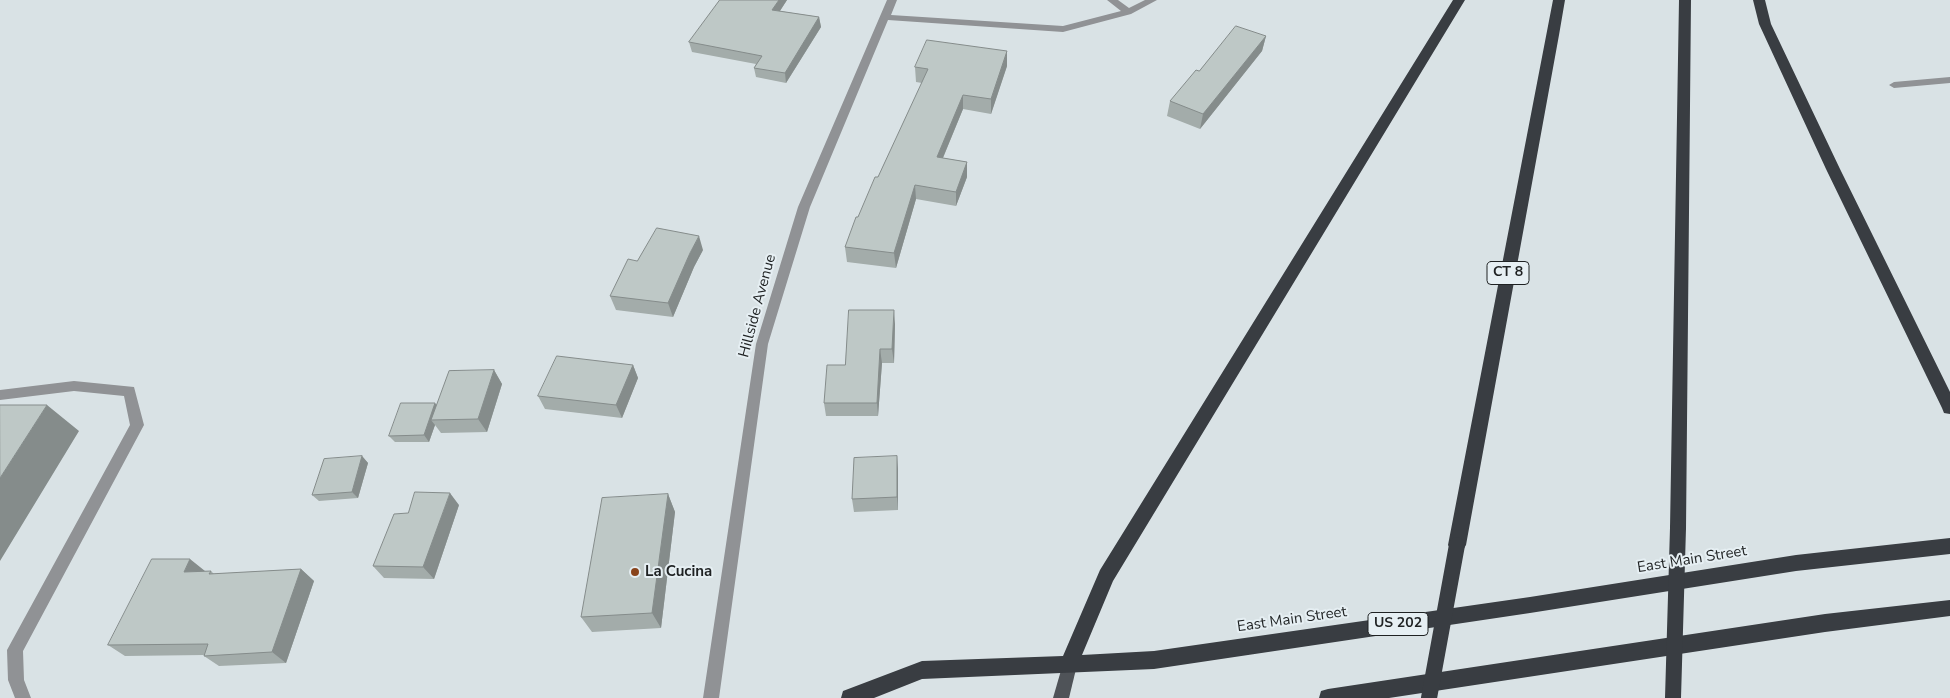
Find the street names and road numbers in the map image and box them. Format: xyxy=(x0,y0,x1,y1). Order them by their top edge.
street label: Hillside Avenue xyxy=(736,252,780,360)
road number: CT 8 xyxy=(1487,262,1529,284)
street label: East Main Street xyxy=(1636,542,1748,578)
street label: East Main Street xyxy=(1236,603,1348,637)
road number: US 202 xyxy=(1368,612,1428,636)

